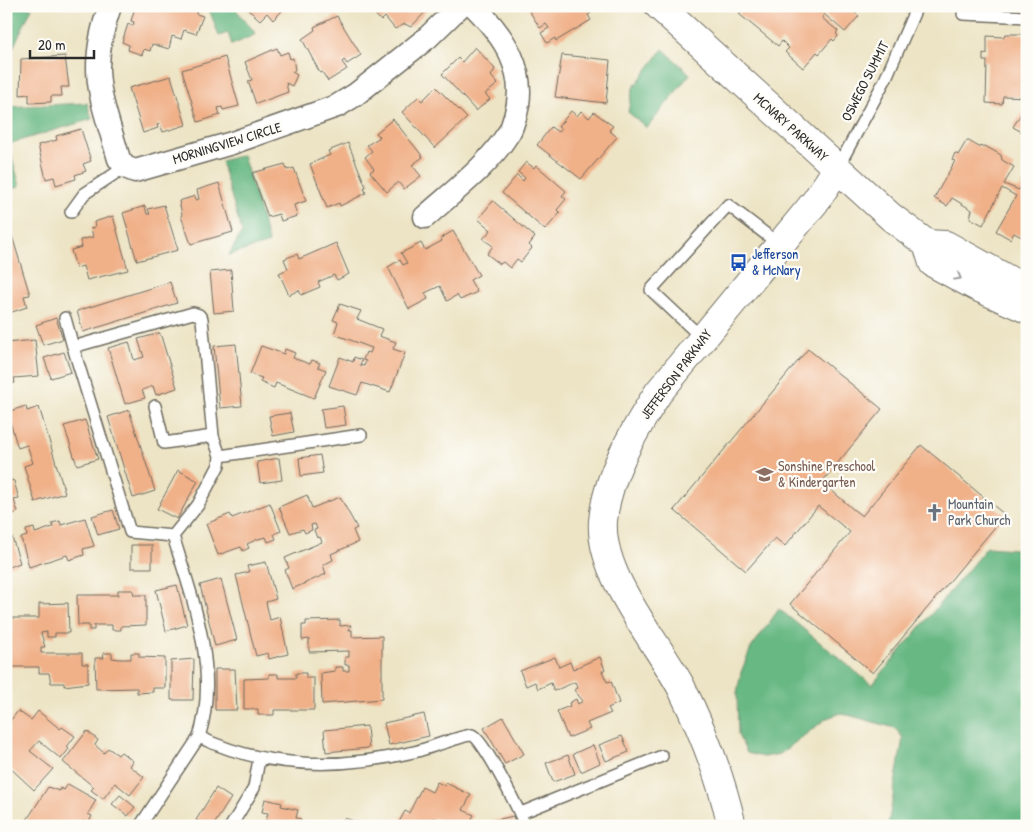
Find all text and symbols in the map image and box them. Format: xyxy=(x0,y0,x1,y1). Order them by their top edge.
scale bar xyxy=(30,28,94,60)
text: 20 m xyxy=(38,34,65,55)
street label: OSWEGO SUMMIT xyxy=(836,37,893,124)
street label: MCNARY PARKWAY xyxy=(750,88,834,166)
street label: MORNINGVIEW CIRCLE xyxy=(170,117,284,168)
place label: Jefferson & McNary xyxy=(752,244,801,280)
bus stop icon: Jefferson & McNary xyxy=(728,252,748,272)
one-way arrow xyxy=(953,271,962,281)
street label: JEFFERSON PARKWAY xyxy=(635,324,716,423)
place label: Sonshine Preschool & Kindergarten xyxy=(778,456,876,492)
school or university icon: Sonshine Preschool & Kindergarten xyxy=(754,464,774,484)
place label: Mountain Park Church xyxy=(948,494,1011,529)
church icon: Mountain Park Church xyxy=(924,502,944,522)

